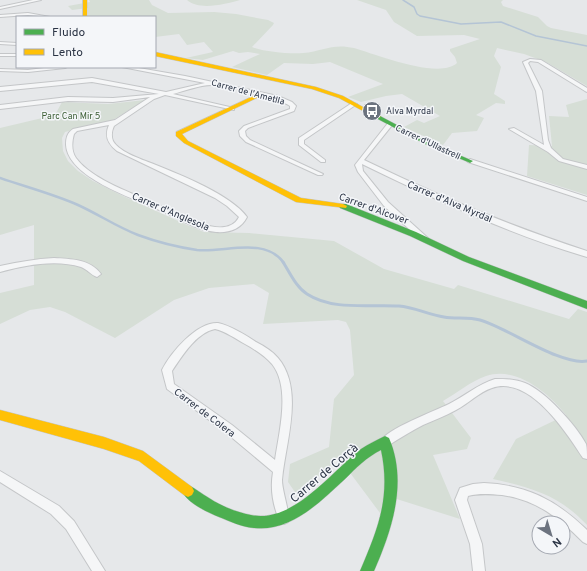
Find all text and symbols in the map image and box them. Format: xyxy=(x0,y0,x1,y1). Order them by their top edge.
legend xyxy=(16,16,156,68)
text: Fluido xyxy=(52,25,85,41)
text: Lento xyxy=(52,45,83,61)
street label: Carrer de l'Ametlla xyxy=(210,77,286,108)
bus stop icon: Alva Myrdal xyxy=(361,100,383,122)
place label: Alva Myrdal xyxy=(386,106,433,117)
park label: Parc Can Mir 5 xyxy=(42,111,100,122)
street label: Carrer d'Ullastrell xyxy=(393,123,462,162)
street label: Carrer d'Alva Myrdal xyxy=(405,179,494,226)
street label: Carrer d'Anglesola xyxy=(130,190,211,235)
street label: Carrer d'Alcover xyxy=(337,191,410,228)
street label: Carrer de Colera xyxy=(171,386,237,441)
street label: Carrer de Corçà xyxy=(287,441,362,507)
north arrow xyxy=(531,515,571,555)
text: N xyxy=(549,534,564,550)

